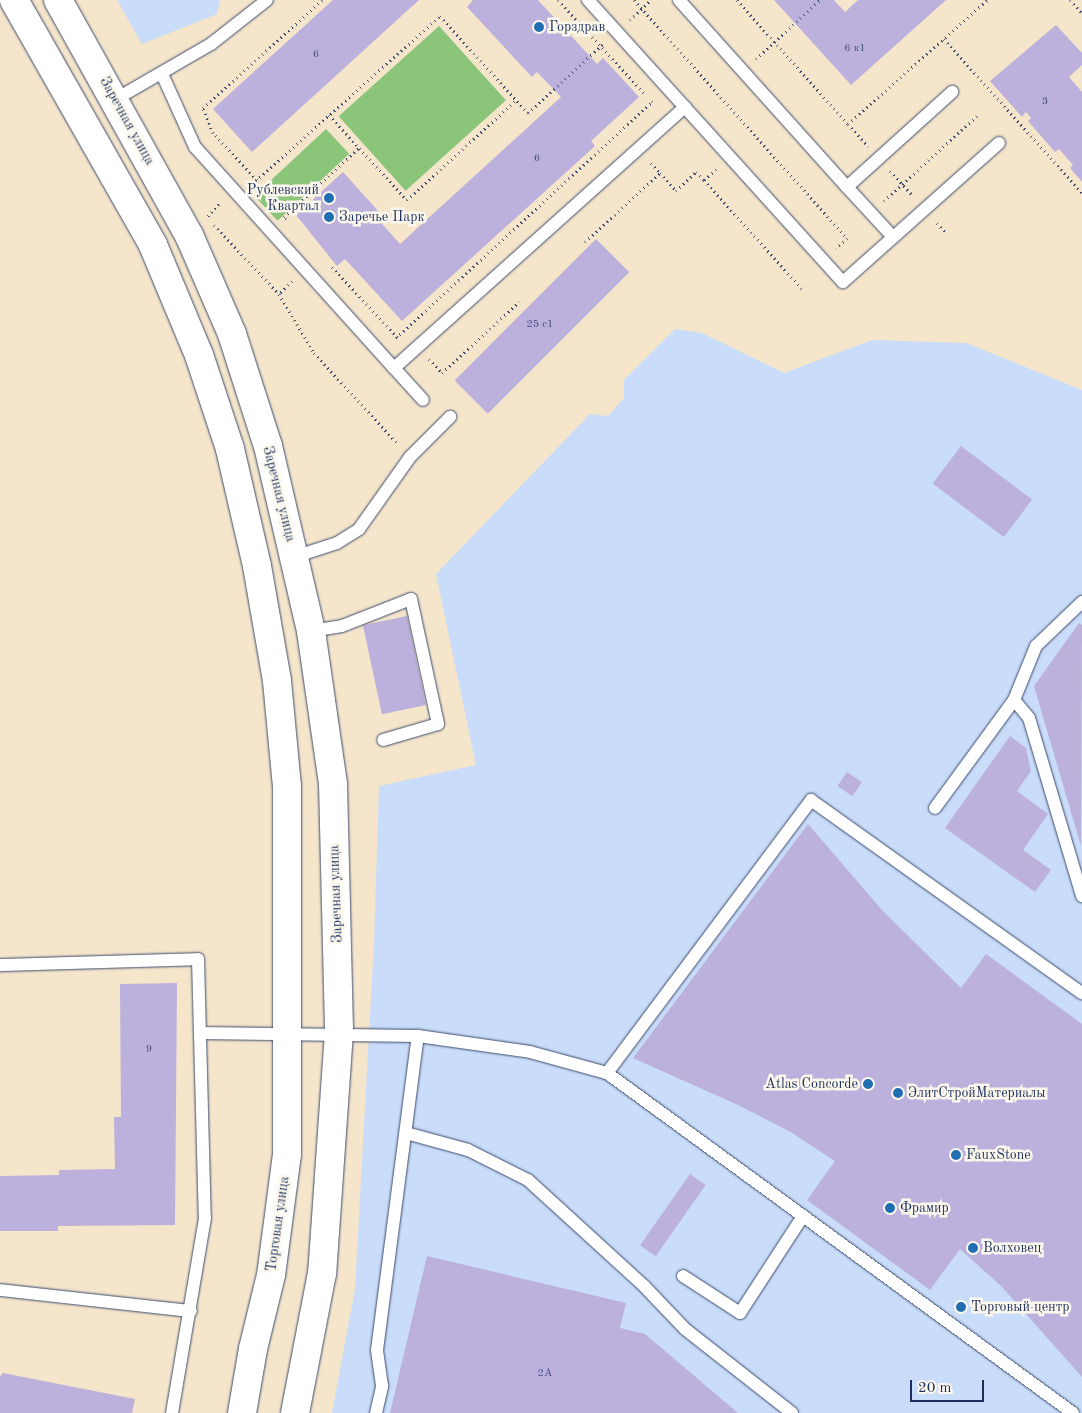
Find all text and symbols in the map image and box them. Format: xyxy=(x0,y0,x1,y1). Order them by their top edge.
place label: Горздрав xyxy=(549,19,605,35)
marker: Горздрав xyxy=(533,21,545,33)
house number: 6 к1 xyxy=(844,42,866,56)
house number: 6 xyxy=(313,48,319,62)
street label: Заречная улица xyxy=(96,74,158,168)
house number: 3 xyxy=(1042,95,1048,109)
house number: 6 xyxy=(534,152,540,166)
place label: Рублевский Квартал xyxy=(247,182,319,214)
marker: Рублевский Квартал xyxy=(323,192,335,204)
place label: Заречье Парк xyxy=(339,209,424,225)
marker: Заречье Парк xyxy=(323,211,335,223)
house number: 25 с1 xyxy=(526,318,554,332)
street label: Заречная улица xyxy=(259,444,299,544)
street label: Заречная улица xyxy=(326,845,346,943)
house number: 9 xyxy=(146,1043,152,1057)
place label: Atlas Concorde xyxy=(765,1076,858,1092)
marker: Atlas Concorde xyxy=(862,1078,874,1090)
place label: ЭлитСтройМатериалы xyxy=(908,1085,1046,1101)
marker: ЭлитСтройМатериалы xyxy=(892,1087,904,1099)
place label: FauxStone xyxy=(966,1147,1031,1163)
marker: FauxStone xyxy=(950,1149,962,1161)
street label: Торговая улица xyxy=(263,1175,293,1273)
place label: Фрамир xyxy=(900,1200,949,1216)
marker: Фрамир xyxy=(884,1202,896,1214)
place label: Волховец xyxy=(983,1240,1041,1256)
marker: Волховец xyxy=(967,1242,979,1254)
place label: Торговый центр xyxy=(971,1299,1070,1315)
marker: Торговый центр xyxy=(955,1301,967,1313)
house number: 2А xyxy=(538,1367,552,1381)
scale bar xyxy=(912,1370,986,1402)
text: 20 m xyxy=(918,1381,952,1396)

